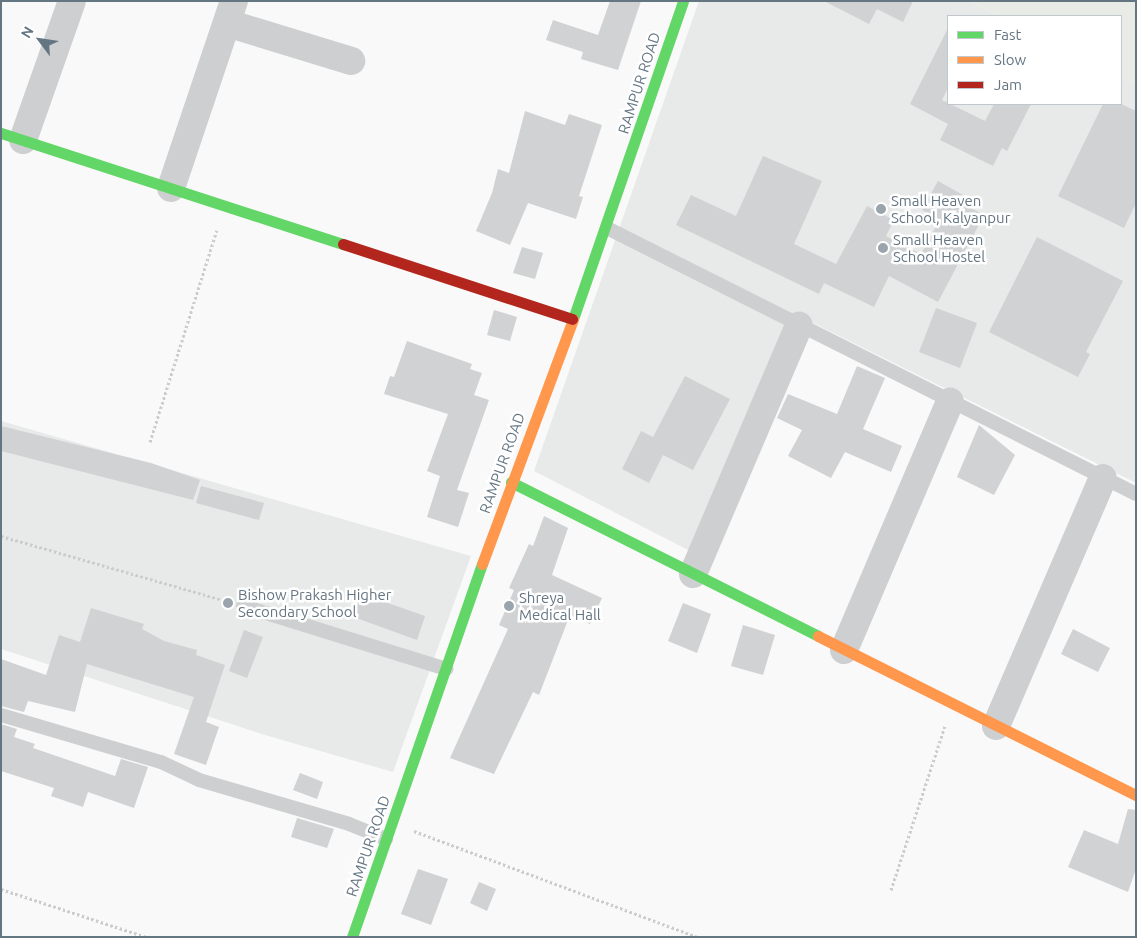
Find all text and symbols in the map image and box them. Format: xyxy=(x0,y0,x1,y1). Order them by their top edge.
north arrow xyxy=(15,15,65,65)
legend xyxy=(947,15,1122,105)
text: N xyxy=(18,24,37,41)
text: Fast xyxy=(994,26,1021,43)
street label: RAMPUR ROAD xyxy=(614,30,664,136)
text: Slow xyxy=(994,51,1026,68)
text: Jam xyxy=(994,76,1022,93)
place label: Small Heaven School, Kalyanpur xyxy=(891,191,1010,226)
marker: Small Heaven School, Kalyanpur xyxy=(875,203,887,215)
place label: Small Heaven School Hostel xyxy=(893,230,985,265)
marker: Small Heaven School Hostel xyxy=(877,242,889,254)
street label: RAMPUR ROAD xyxy=(475,410,529,516)
place label: Bishow Prakash Higher Secondary School xyxy=(238,585,391,620)
place label: Shreya Medical Hall xyxy=(519,588,601,623)
marker: Bishow Prakash Higher Secondary School xyxy=(222,597,234,609)
marker: Shreya Medical Hall xyxy=(503,600,515,612)
street label: RAMPUR ROAD xyxy=(342,793,394,899)

